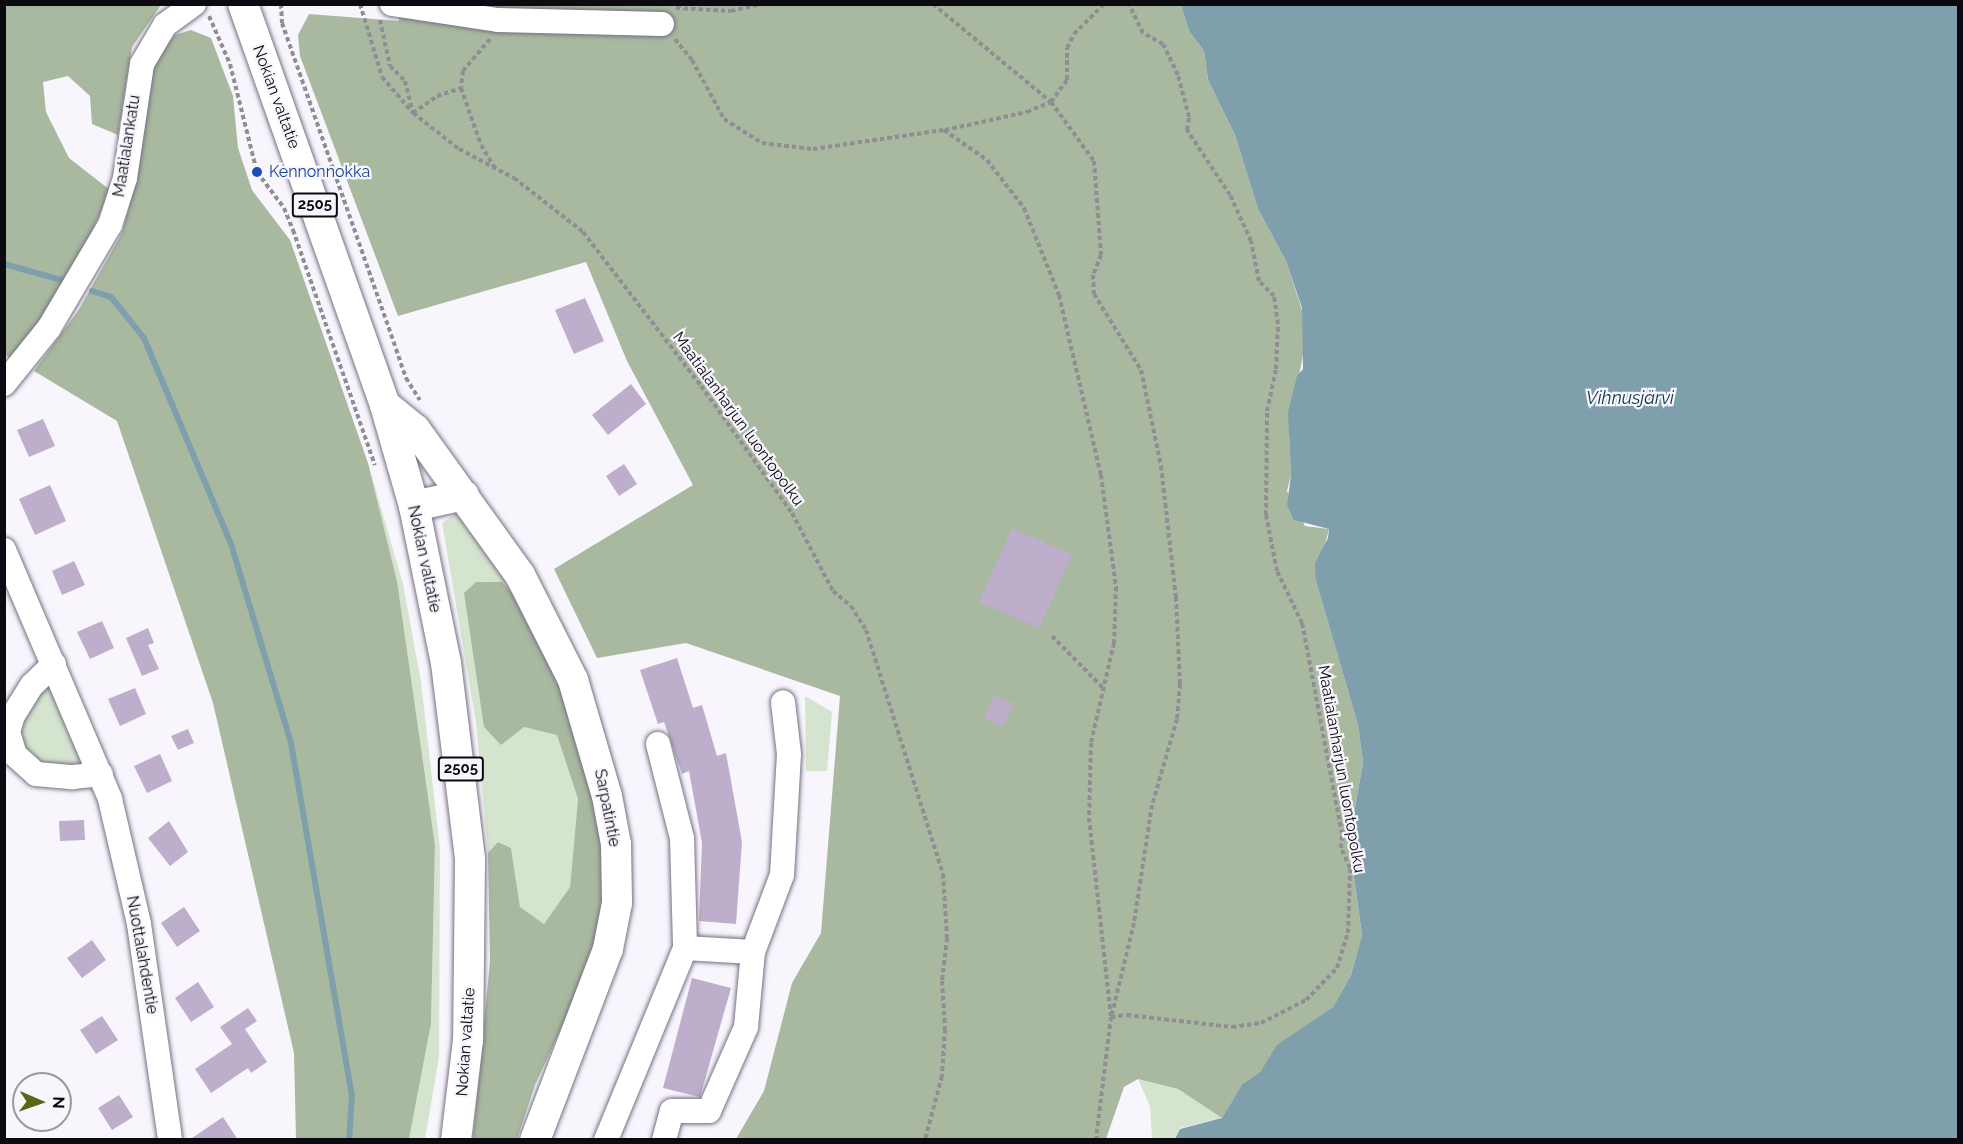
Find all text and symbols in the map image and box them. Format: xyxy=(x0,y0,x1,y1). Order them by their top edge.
street label: Nokian valtatie xyxy=(248,42,304,152)
street label: Maatialankatu xyxy=(109,94,145,198)
place label: Kennonnokka xyxy=(269,162,370,182)
marker: Kennonnokka xyxy=(250,165,264,179)
road number: 2505 xyxy=(291,193,339,217)
street label: Maatialanharjun luontopolku xyxy=(668,328,808,510)
water label: Vihnusjärvi xyxy=(1586,387,1674,409)
street label: Nokian valtatie xyxy=(403,503,445,615)
street label: Maatialanharjun luontopolku xyxy=(1313,664,1369,874)
road number: 2505 xyxy=(437,757,485,781)
street label: Sarpatintie xyxy=(590,767,624,849)
street label: Nuottalahdentie xyxy=(122,894,162,1016)
street label: Nokian valtatie xyxy=(453,987,479,1097)
north arrow xyxy=(12,1072,72,1132)
text: N xyxy=(49,1096,68,1109)

